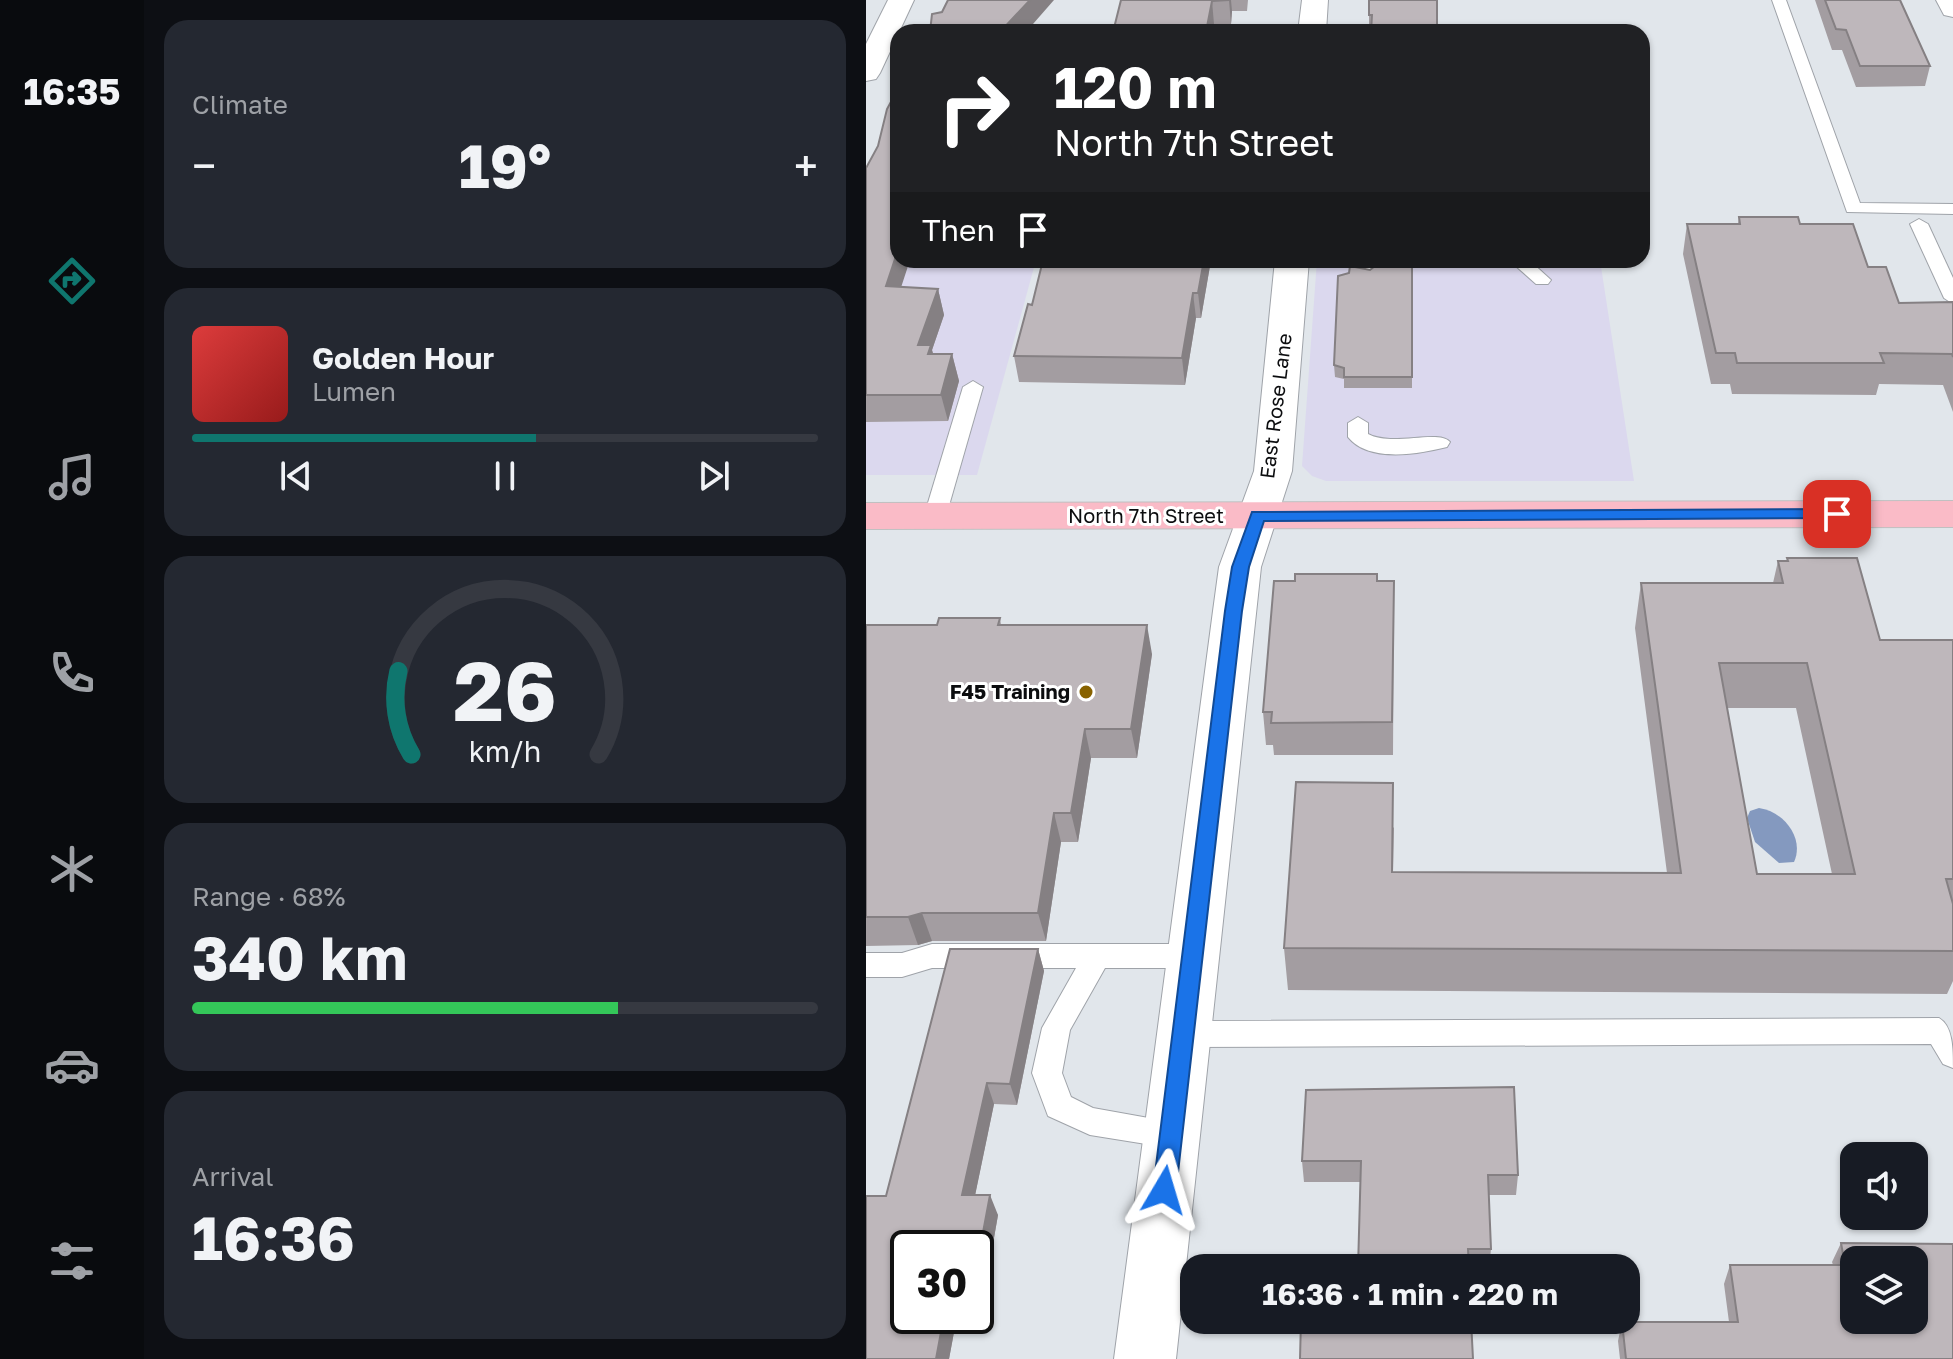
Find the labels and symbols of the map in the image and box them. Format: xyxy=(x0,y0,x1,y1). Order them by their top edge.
street label: East Rose Lane xyxy=(1254,332,1296,480)
pin xyxy=(1803,480,1871,548)
street label: North 7th Street xyxy=(1068,503,1224,527)
place label: F45 Training xyxy=(950,679,1070,703)
marker: F45 Training xyxy=(1077,683,1095,701)
position arrow xyxy=(1122,1148,1206,1232)
speed limit sign: 30 xyxy=(890,1230,994,1334)

